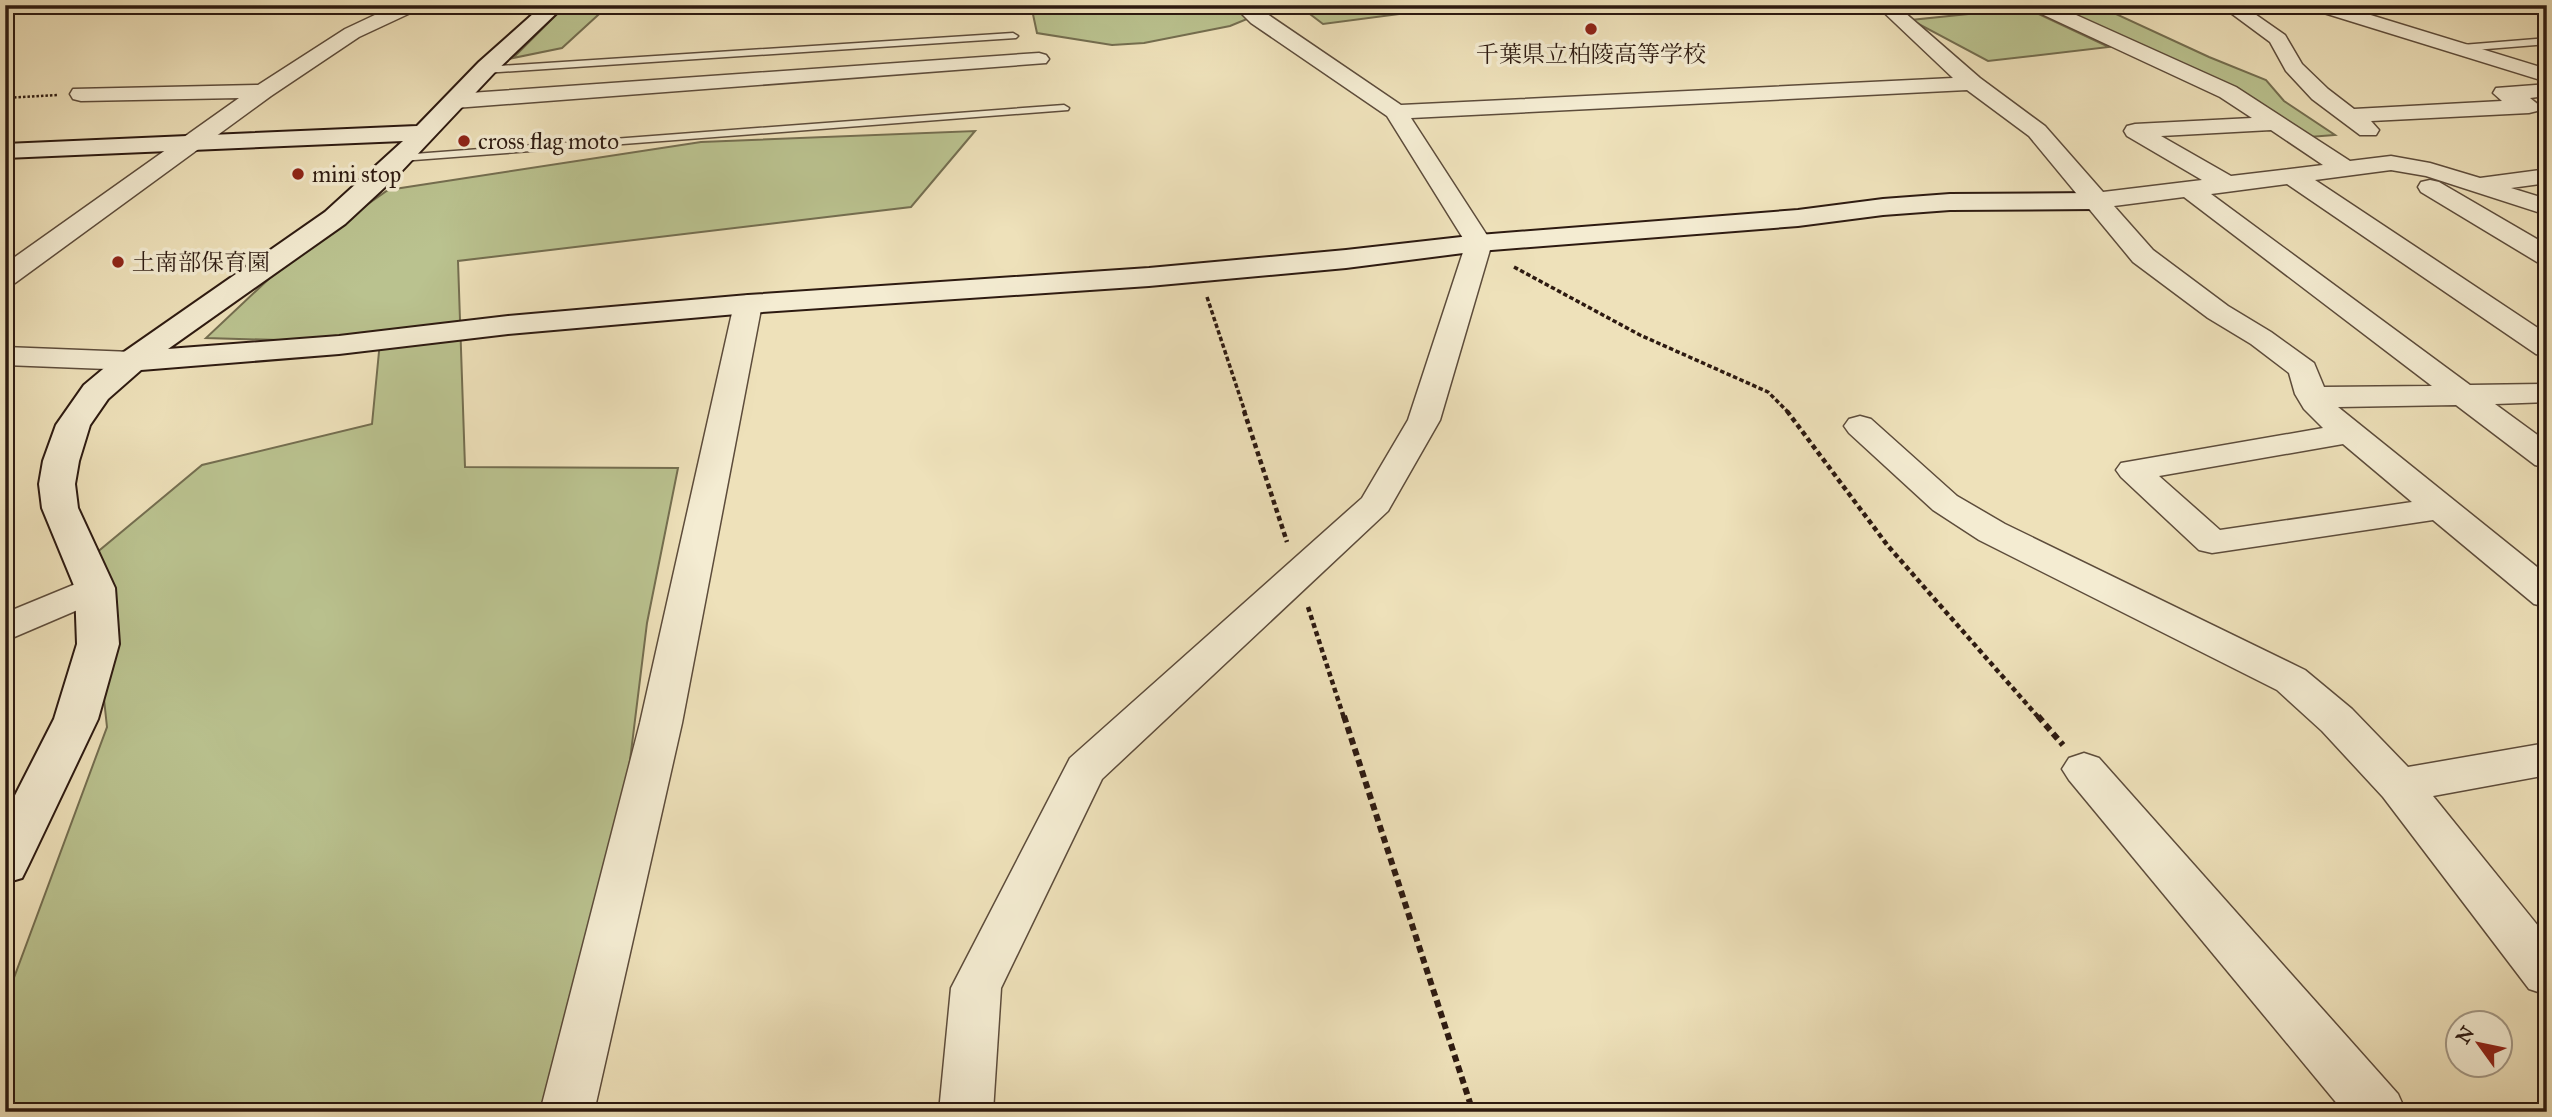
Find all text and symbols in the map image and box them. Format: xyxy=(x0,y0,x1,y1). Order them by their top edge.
marker: 千葉県立柏陵高等学校 xyxy=(1583,21,1599,37)
place label: 千葉県立柏陵高等学校 xyxy=(1476,40,1706,68)
place label: cross flag moto xyxy=(478,127,619,156)
marker: cross flag moto xyxy=(456,133,472,149)
place label: mini stop xyxy=(312,160,401,188)
marker: mini stop xyxy=(290,166,306,182)
place label: 土南部保育園 xyxy=(132,248,270,276)
marker: 土南部保育園 xyxy=(110,254,126,270)
north arrow xyxy=(2444,1009,2514,1078)
text: N xyxy=(2451,1022,2479,1048)

